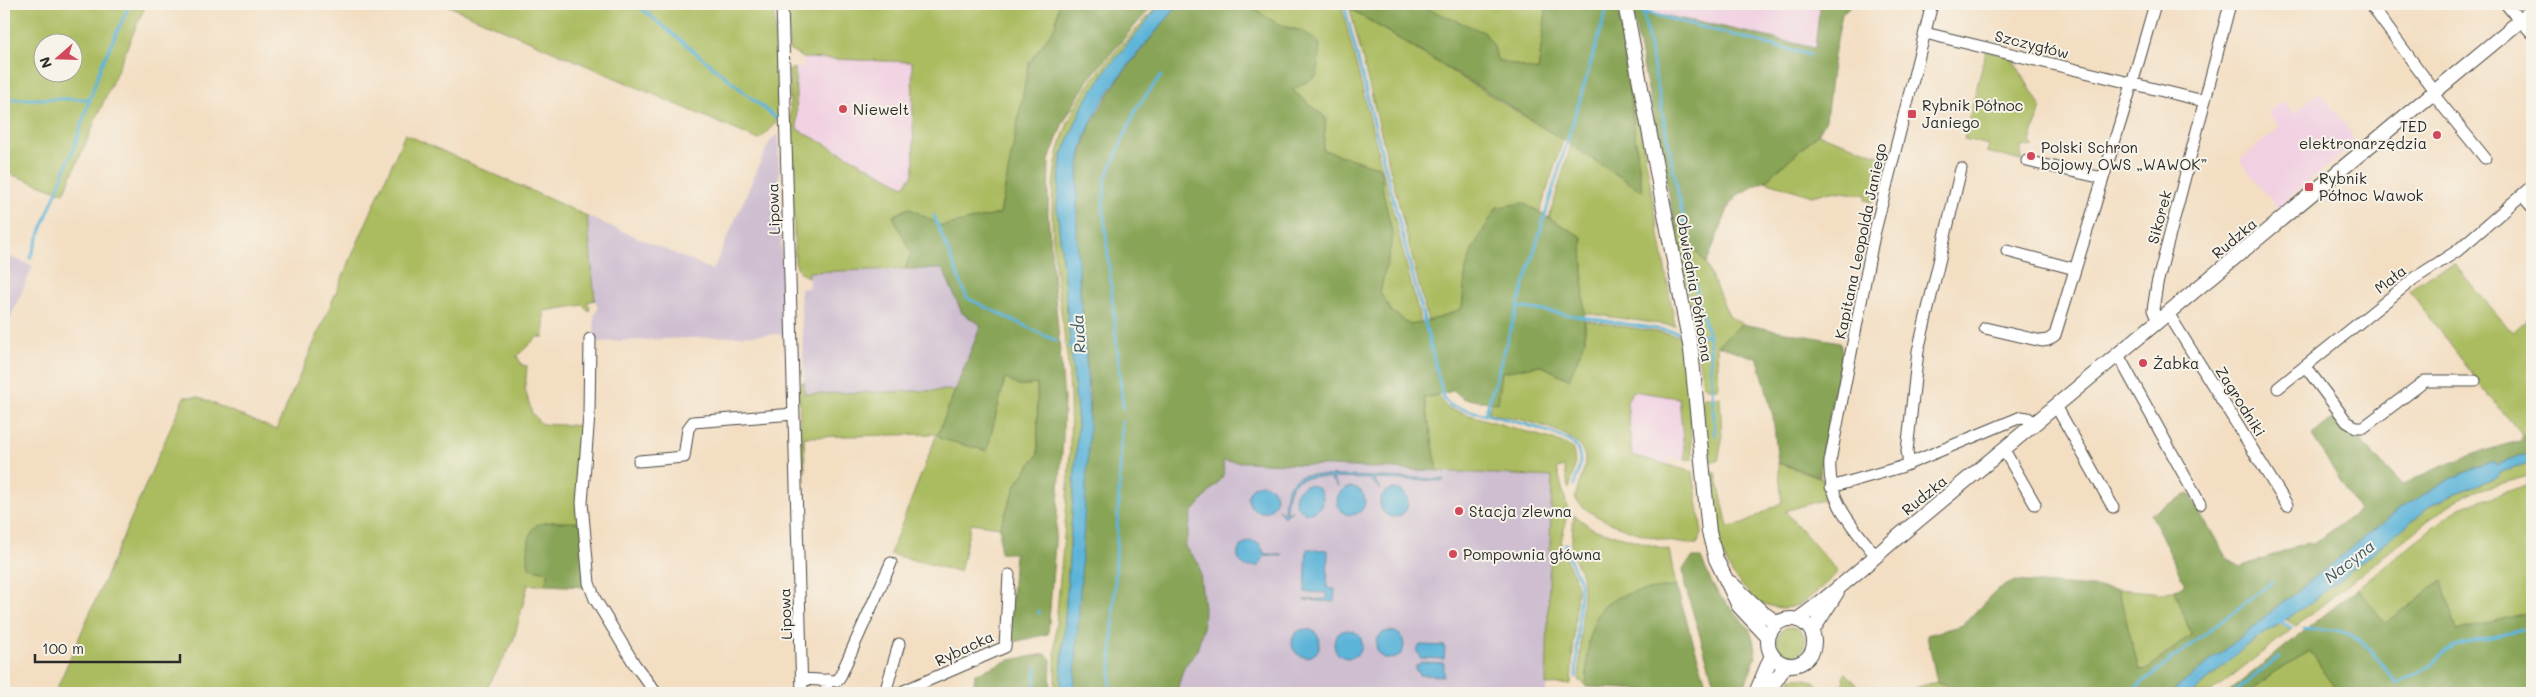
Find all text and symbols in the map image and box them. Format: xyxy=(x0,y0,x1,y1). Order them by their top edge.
street label: Szczygłów xyxy=(1993,25,2071,63)
north arrow xyxy=(32,32,82,82)
text: N xyxy=(35,54,56,71)
place label: Rybnik Północ Janiego xyxy=(1922,95,2024,132)
place label: Niewelt xyxy=(853,99,909,119)
marker: Niewelt xyxy=(837,103,849,115)
marker: Rybnik Północ Janiego xyxy=(1906,108,1918,120)
place label: TED elektronarzędzia xyxy=(2299,116,2427,153)
marker: TED elektronarzędzia xyxy=(2431,129,2443,141)
place label: Polski Schron bojowy OWS „WAWOK” xyxy=(2041,137,2207,174)
street label: Kapitana Leopolda Janiego xyxy=(1829,141,1891,341)
marker: Polski Schron bojowy OWS „WAWOK” xyxy=(2025,150,2037,162)
place label: Rybnik Północ Wawok xyxy=(2319,168,2424,205)
marker: Rybnik Północ Wawok xyxy=(2303,181,2315,193)
street label: Lipowa xyxy=(762,183,784,235)
street label: Sikorek xyxy=(2142,188,2176,246)
street label: Obwiednia Północna xyxy=(1672,212,1718,364)
street label: Rudzka xyxy=(2207,213,2261,263)
street label: Mała xyxy=(2370,260,2410,298)
water label: Ruda xyxy=(1066,314,1090,354)
place label: Żabka xyxy=(2153,353,2199,373)
marker: Żabka xyxy=(2137,357,2149,369)
street label: Zagrodniki xyxy=(2211,362,2271,440)
street label: Rudzka xyxy=(1897,471,1951,519)
place label: Stacja zlewna xyxy=(1469,501,1572,521)
marker: Stacja zlewna xyxy=(1453,505,1465,517)
water label: Nacyna xyxy=(2320,535,2378,587)
place label: Pompownia główna xyxy=(1463,544,1601,564)
marker: Pompownia główna xyxy=(1447,548,1459,560)
street label: Lipowa xyxy=(774,588,796,640)
street label: Rybacka xyxy=(931,626,997,670)
scale bar xyxy=(35,632,180,664)
text: 100 m xyxy=(42,638,84,658)

